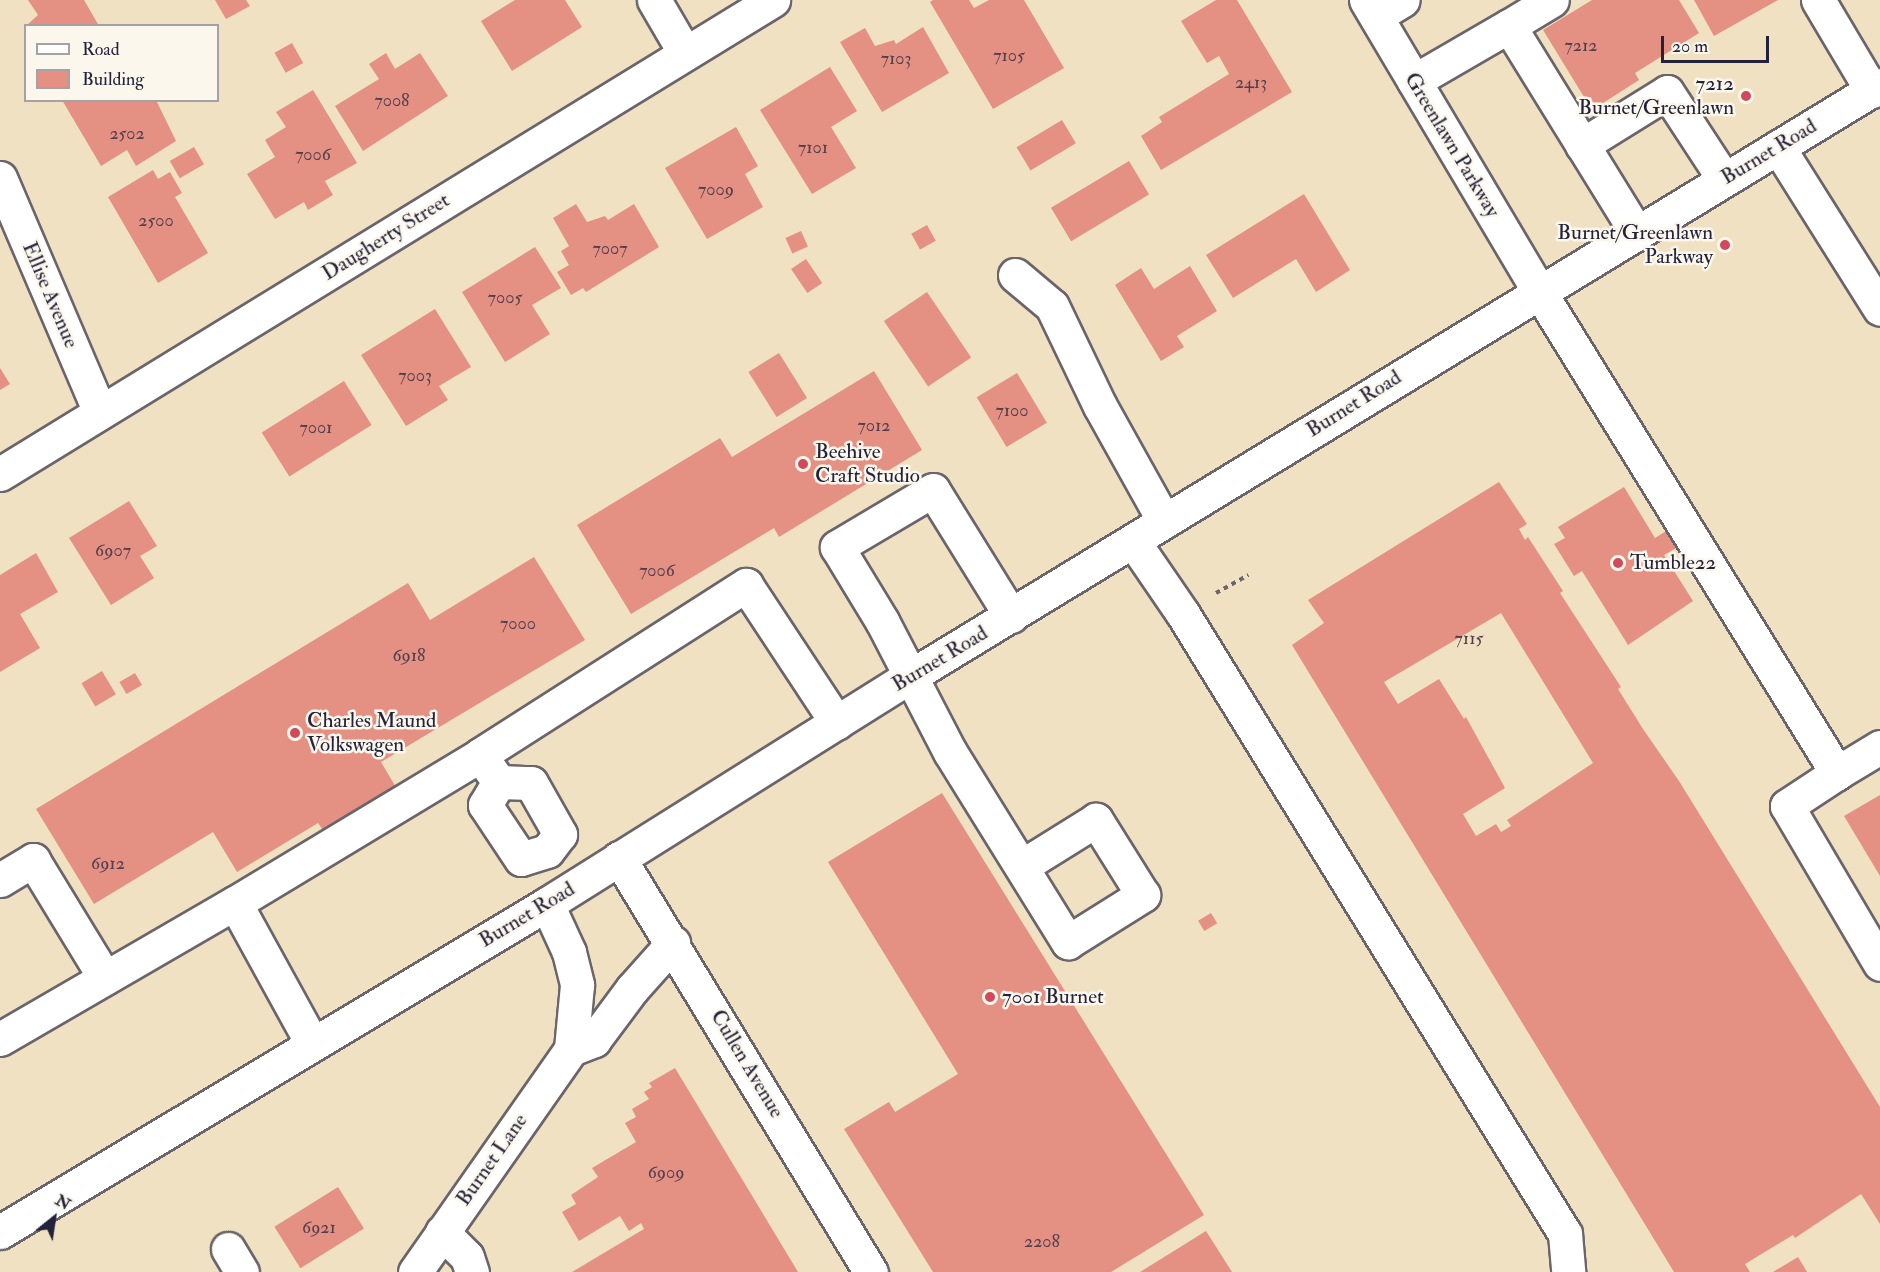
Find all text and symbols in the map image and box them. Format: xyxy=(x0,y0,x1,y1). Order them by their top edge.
legend xyxy=(24,24,219,102)
scale bar xyxy=(1664,24,1772,62)
house number: 7212 xyxy=(1565,35,1597,57)
text: 20 m xyxy=(1672,35,1708,58)
text: Road xyxy=(82,38,120,61)
house number: 7105 xyxy=(993,45,1025,67)
house number: 7103 xyxy=(881,48,911,70)
text: Building xyxy=(82,68,144,91)
street label: Greenlawn Parkway xyxy=(1399,68,1505,222)
place label: 7212 Burnet/Greenlawn xyxy=(1578,71,1734,121)
house number: 2413 xyxy=(1235,72,1267,94)
marker: 7212 Burnet/Greenlawn xyxy=(1739,89,1753,103)
house number: 7008 xyxy=(374,90,410,112)
street label: Burnet Road xyxy=(1717,114,1821,190)
house number: 2502 xyxy=(109,123,145,145)
house number: 7101 xyxy=(798,137,828,159)
house number: 7006 xyxy=(295,144,331,166)
house number: 7009 xyxy=(698,179,734,201)
street label: Daugherty Street xyxy=(318,188,454,286)
house number: 2500 xyxy=(138,210,174,232)
place label: Burnet/Greenlawn Parkway xyxy=(1557,220,1713,270)
street label: Ellise Avenue xyxy=(16,238,84,352)
house number: 7007 xyxy=(593,238,627,260)
marker: Burnet/Greenlawn Parkway xyxy=(1718,238,1732,252)
house number: 7005 xyxy=(488,287,522,309)
house number: 7003 xyxy=(398,365,432,387)
street label: Burnet Road xyxy=(1302,365,1406,443)
house number: 7100 xyxy=(995,400,1029,422)
house number: 7012 xyxy=(858,415,890,437)
house number: 7001 xyxy=(300,417,332,439)
place label: Beehive Craft Studio xyxy=(815,439,920,489)
marker: Beehive Craft Studio xyxy=(796,457,810,471)
house number: 6907 xyxy=(95,540,131,562)
place label: Tumble22 xyxy=(1630,550,1716,576)
marker: Tumble22 xyxy=(1611,556,1625,570)
house number: 7006 xyxy=(639,560,675,582)
house number: 7000 xyxy=(500,613,536,635)
street label: Burnet Road xyxy=(888,621,992,697)
house number: 7115 xyxy=(1455,628,1483,650)
house number: 6918 xyxy=(392,645,426,667)
place label: Charles Maund Volkswagen xyxy=(307,708,436,758)
marker: Charles Maund Volkswagen xyxy=(288,726,302,740)
house number: 6912 xyxy=(91,853,125,875)
street label: Burnet Road xyxy=(475,877,579,953)
place label: 7001 Burnet xyxy=(1002,984,1104,1010)
marker: 7001 Burnet xyxy=(983,990,997,1004)
street label: Cullen Avenue xyxy=(705,1005,789,1123)
street label: Burnet Lane xyxy=(451,1109,533,1211)
house number: 6909 xyxy=(648,1162,684,1184)
north arrow xyxy=(24,1188,84,1248)
text: N xyxy=(52,1190,74,1215)
house number: 6921 xyxy=(302,1217,336,1239)
house number: 2208 xyxy=(1024,1231,1060,1253)

